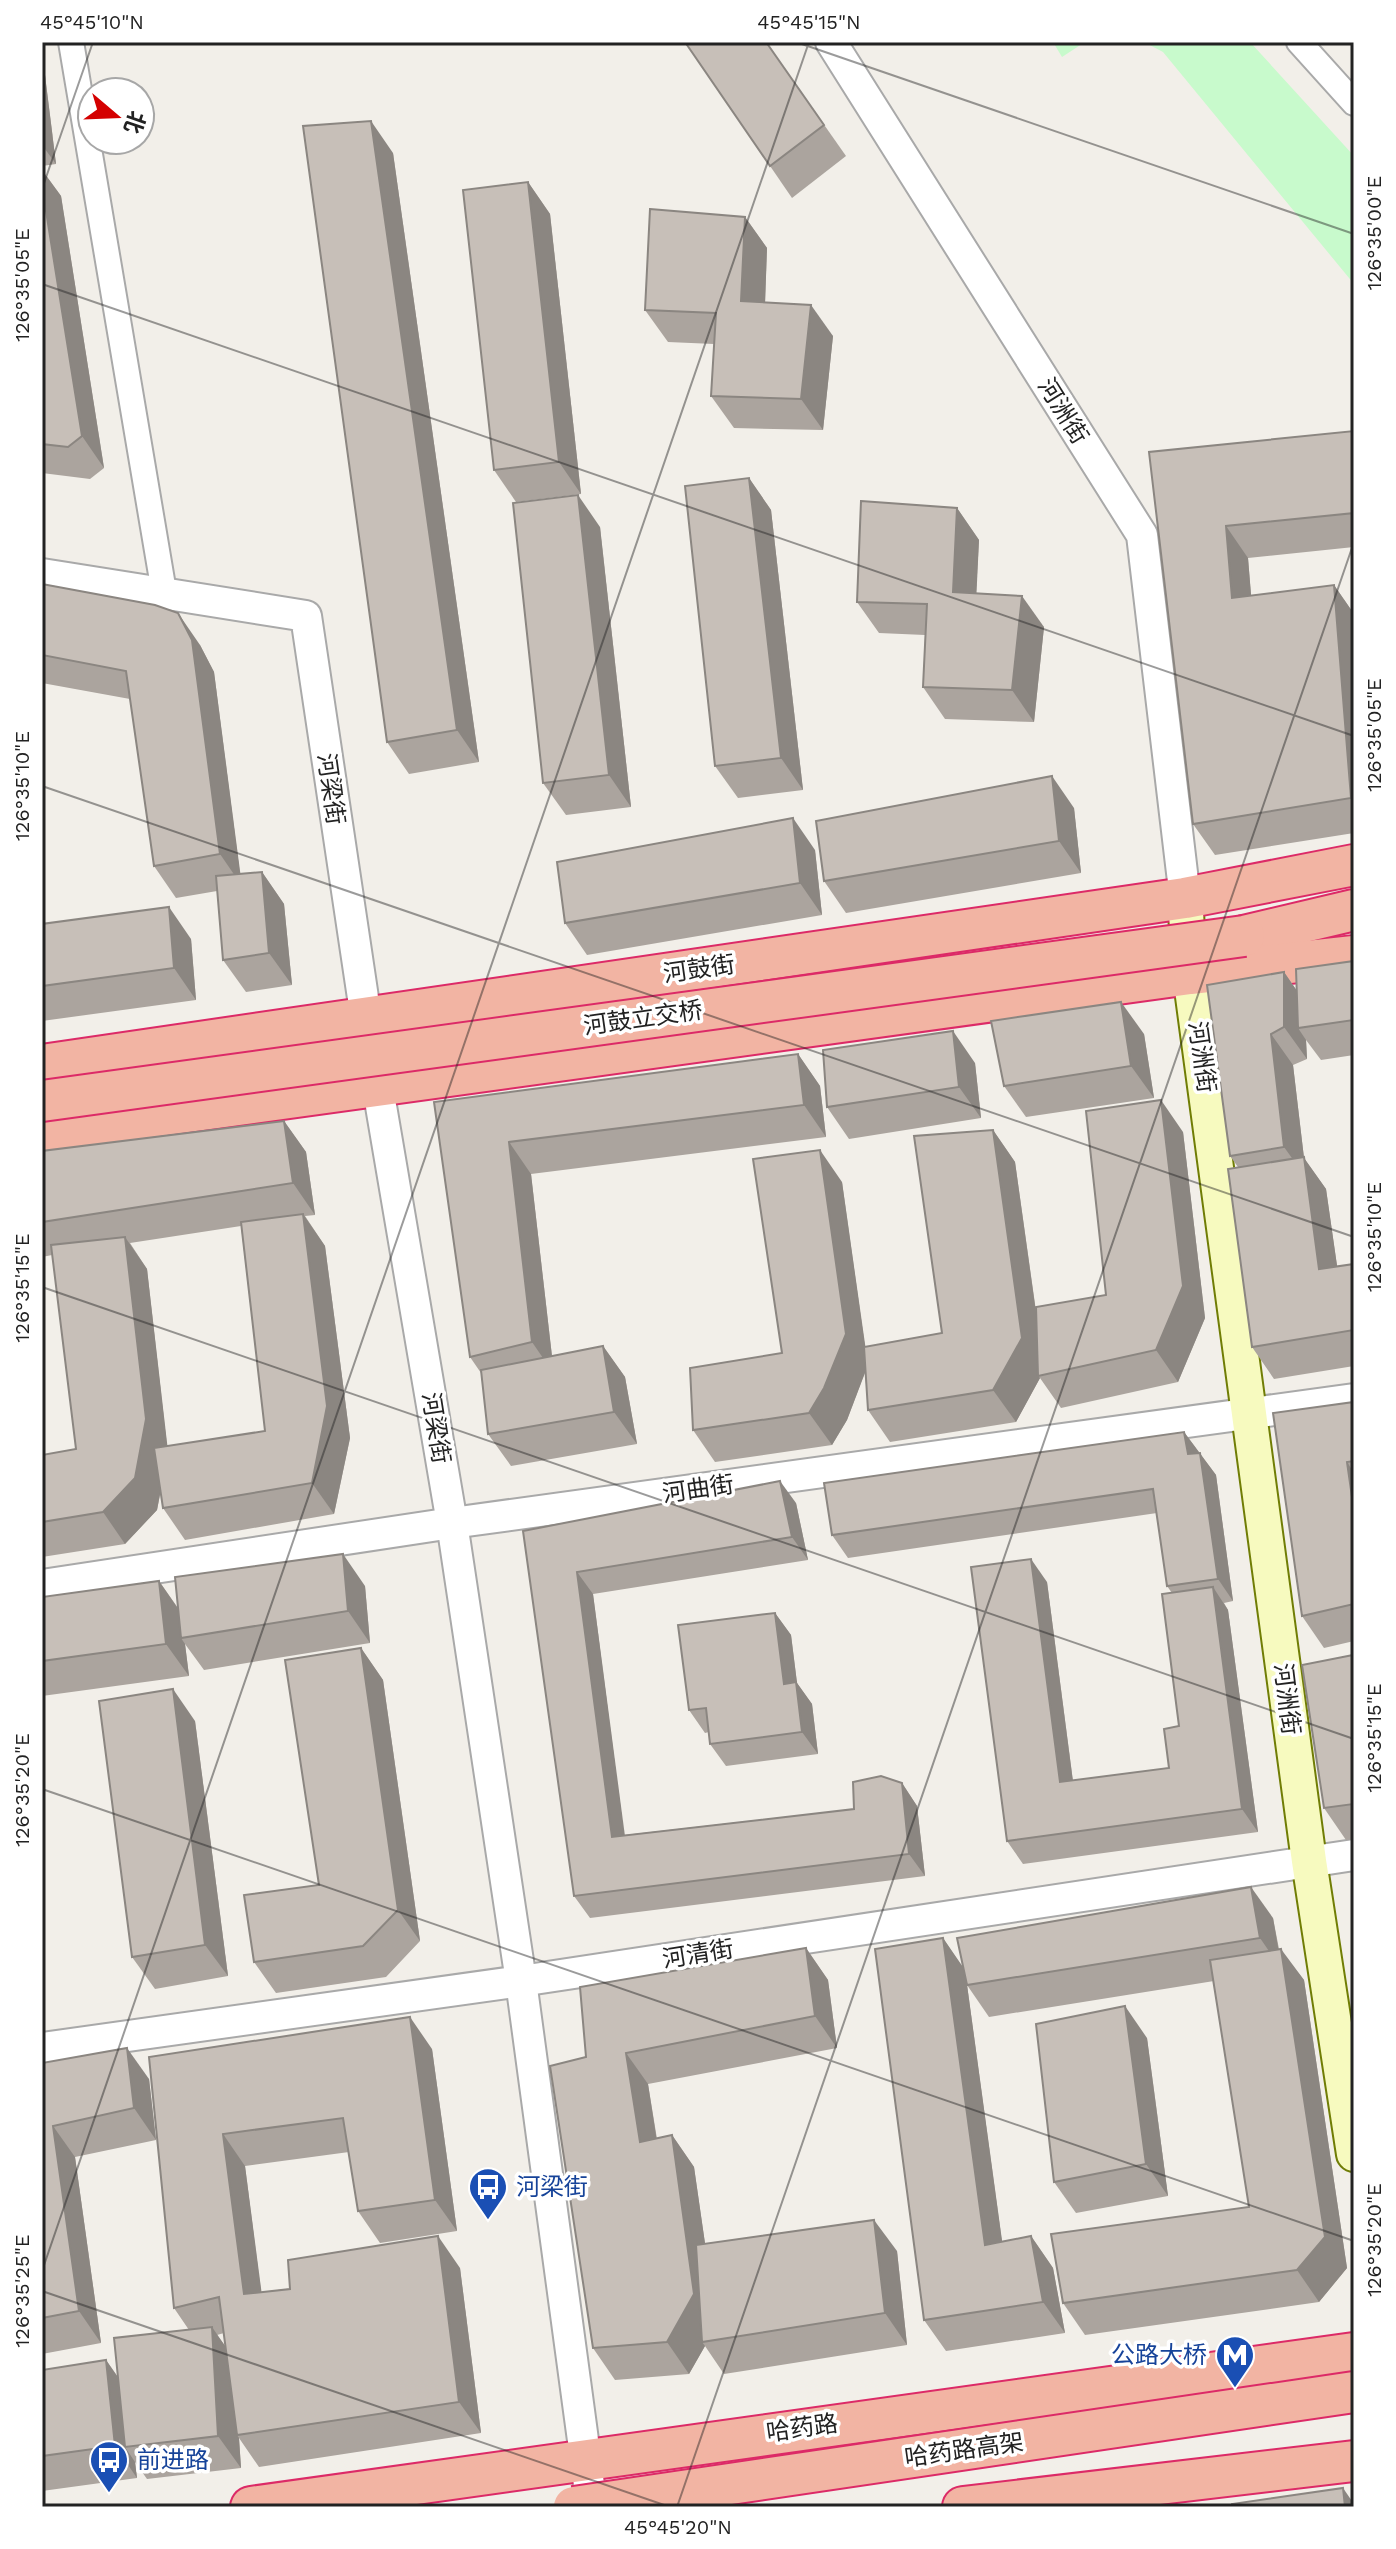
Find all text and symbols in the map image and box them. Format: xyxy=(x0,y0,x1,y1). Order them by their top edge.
text: 45°45'10"N xyxy=(40,10,144,34)
text: 45°45'15"N xyxy=(757,10,861,34)
north arrow xyxy=(76,76,156,156)
text: 北 xyxy=(119,108,150,137)
text: 126°35'00"E xyxy=(1362,176,1386,290)
text: 126°35'05"E xyxy=(10,228,34,342)
street label: 河洲街 xyxy=(1032,373,1094,449)
text: 126°35'05"E xyxy=(1362,678,1386,792)
text: 126°35'10"E xyxy=(10,731,34,841)
street label: 河梁街 xyxy=(312,751,350,827)
street label: 河鼓街 xyxy=(661,950,737,988)
street label: 河鼓立交桥 xyxy=(582,996,704,1040)
street label: 河洲街 xyxy=(1183,1019,1221,1095)
text: 126°35'10"E xyxy=(1362,1182,1386,1292)
text: 126°35'15"E xyxy=(10,1233,34,1343)
street label: 河梁街 xyxy=(417,1390,455,1466)
street label: 河曲街 xyxy=(660,1470,736,1508)
street label: 河洲街 xyxy=(1269,1662,1305,1736)
text: 126°35'15"E xyxy=(1362,1683,1386,1793)
text: 126°35'20"E xyxy=(10,1733,34,1847)
street label: 河清街 xyxy=(660,1935,736,1973)
bus stop icon: 河梁街 xyxy=(467,2166,509,2221)
place label: 河梁街 xyxy=(516,2173,588,2201)
text: 126°35'20"E xyxy=(1362,2183,1386,2297)
text: 126°35'25"E xyxy=(10,2235,34,2347)
metro station icon: 公路大桥 xyxy=(1214,2334,1256,2389)
place label: 公路大桥 xyxy=(1111,2341,1207,2369)
street label: 哈药路 xyxy=(764,2409,840,2447)
street label: 哈药路高架 xyxy=(903,2428,1025,2472)
bus stop icon: 前进路 xyxy=(88,2439,130,2494)
place label: 前进路 xyxy=(137,2446,209,2474)
text: 45°45'20"N xyxy=(624,2515,732,2539)

